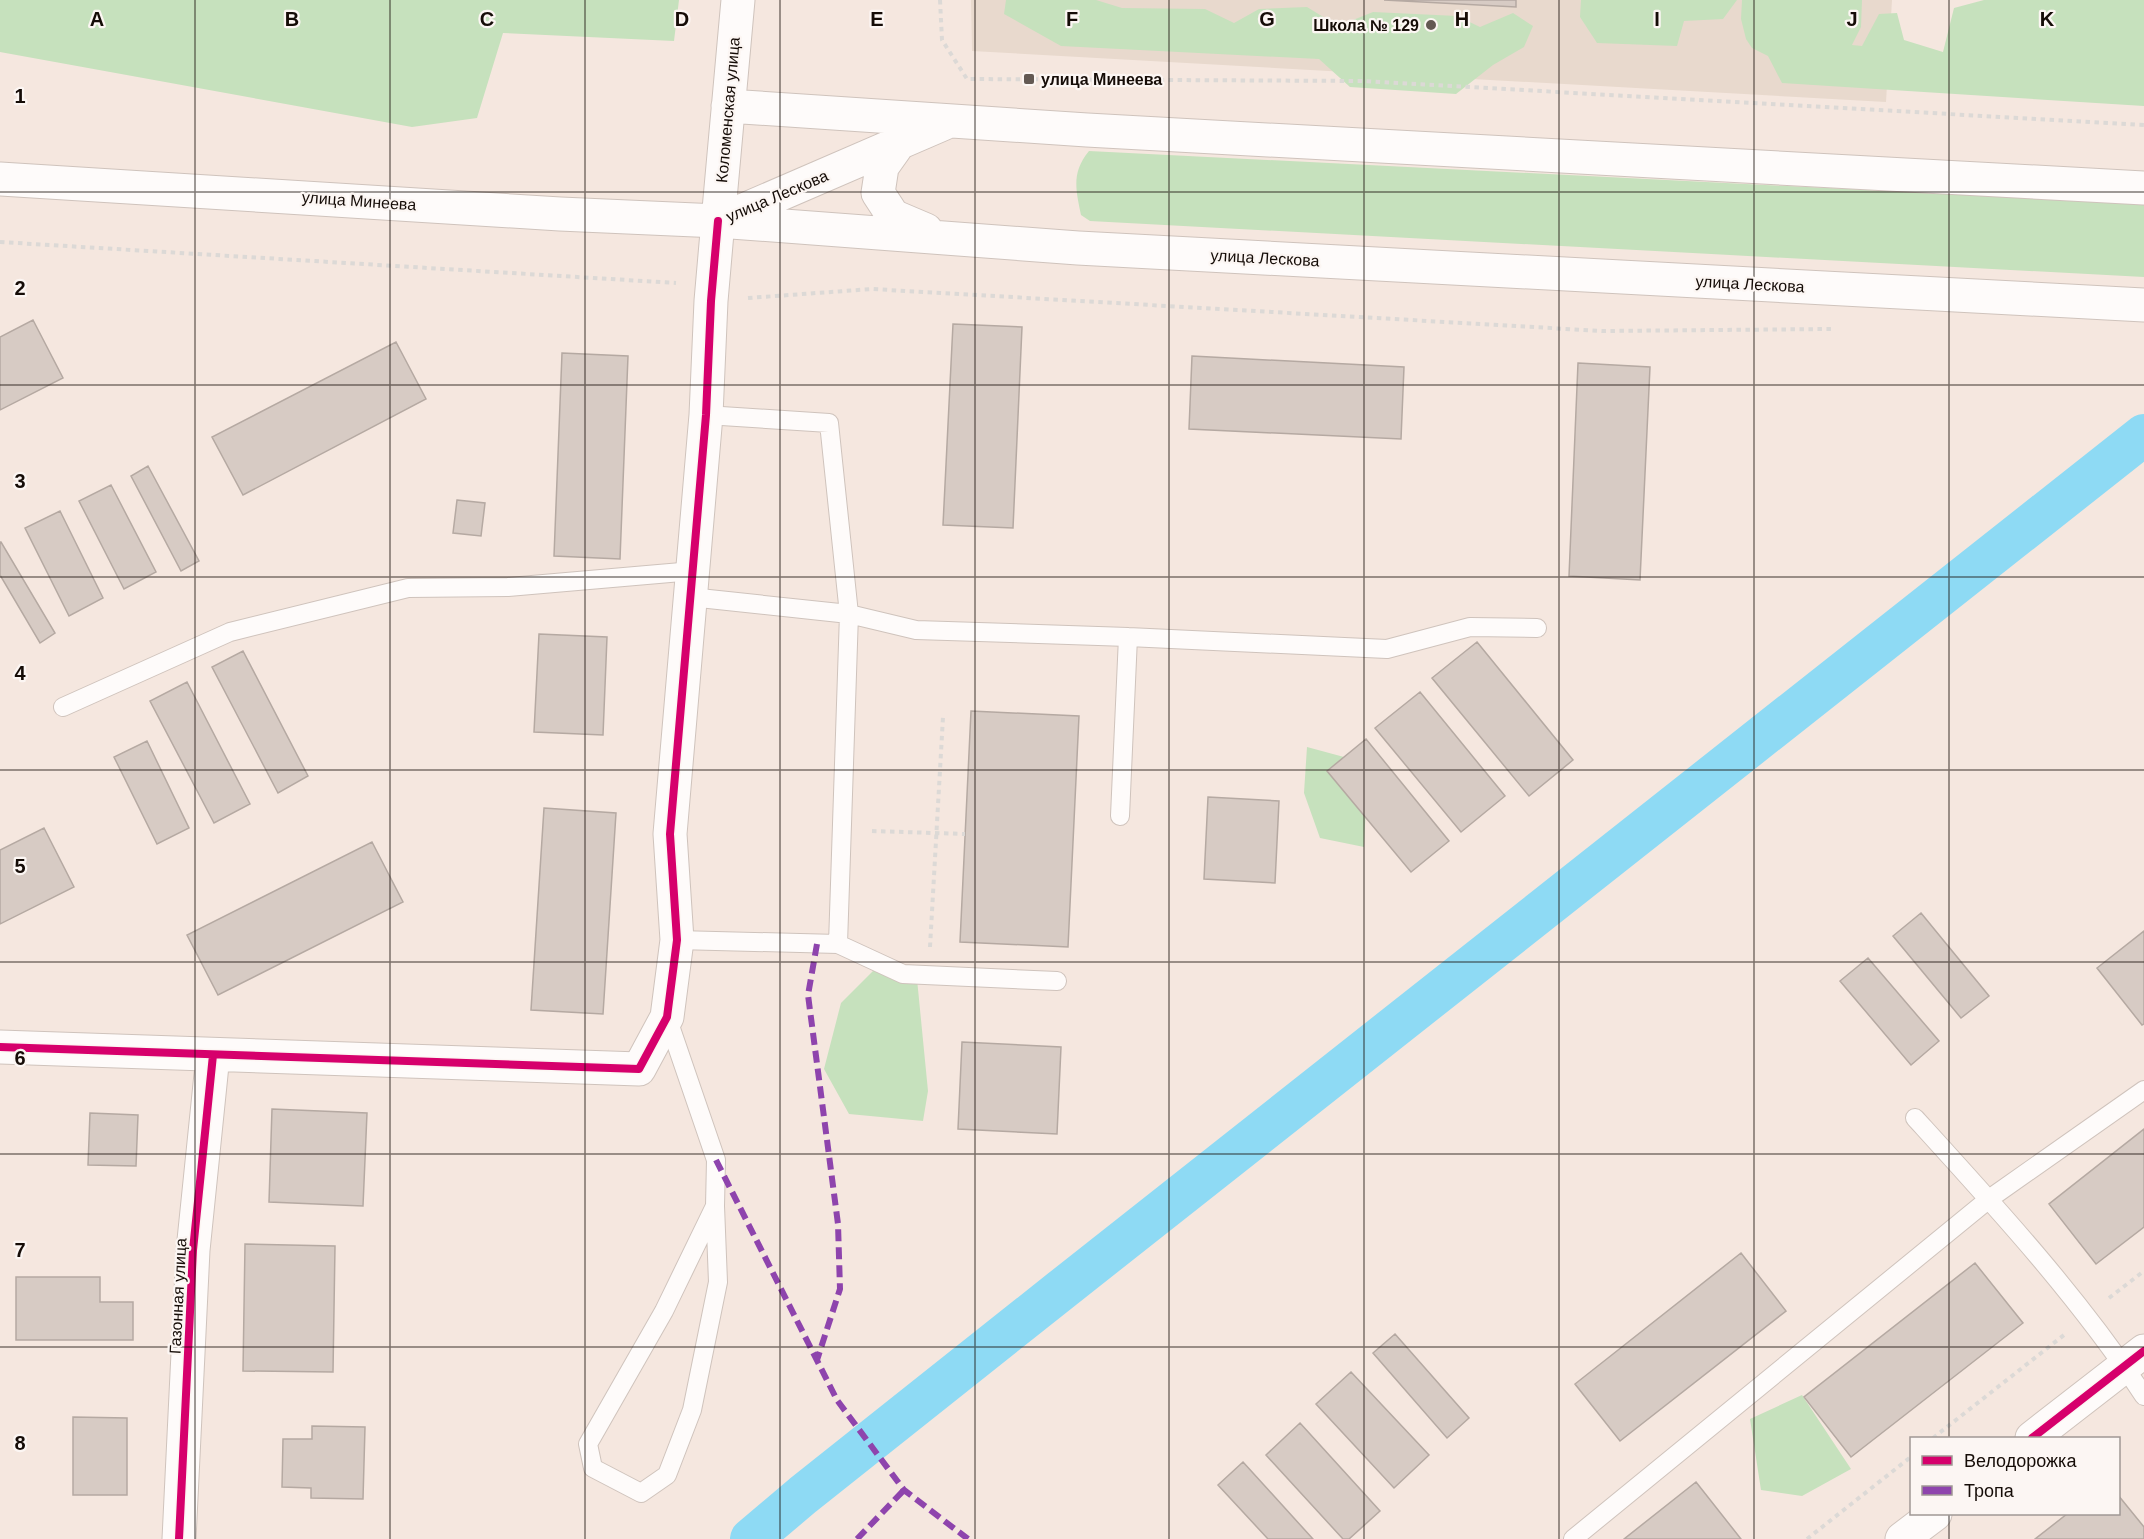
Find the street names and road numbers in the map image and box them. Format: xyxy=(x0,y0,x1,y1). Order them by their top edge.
street label: Коломенская улица xyxy=(713,36,743,184)
street label: улица Лескова xyxy=(723,167,831,225)
street label: улица Минеева xyxy=(301,189,417,213)
street label: улица Лескова xyxy=(1210,247,1320,269)
street label: улица Лескова xyxy=(1695,273,1805,295)
street label: Газонная улица xyxy=(166,1237,190,1354)

